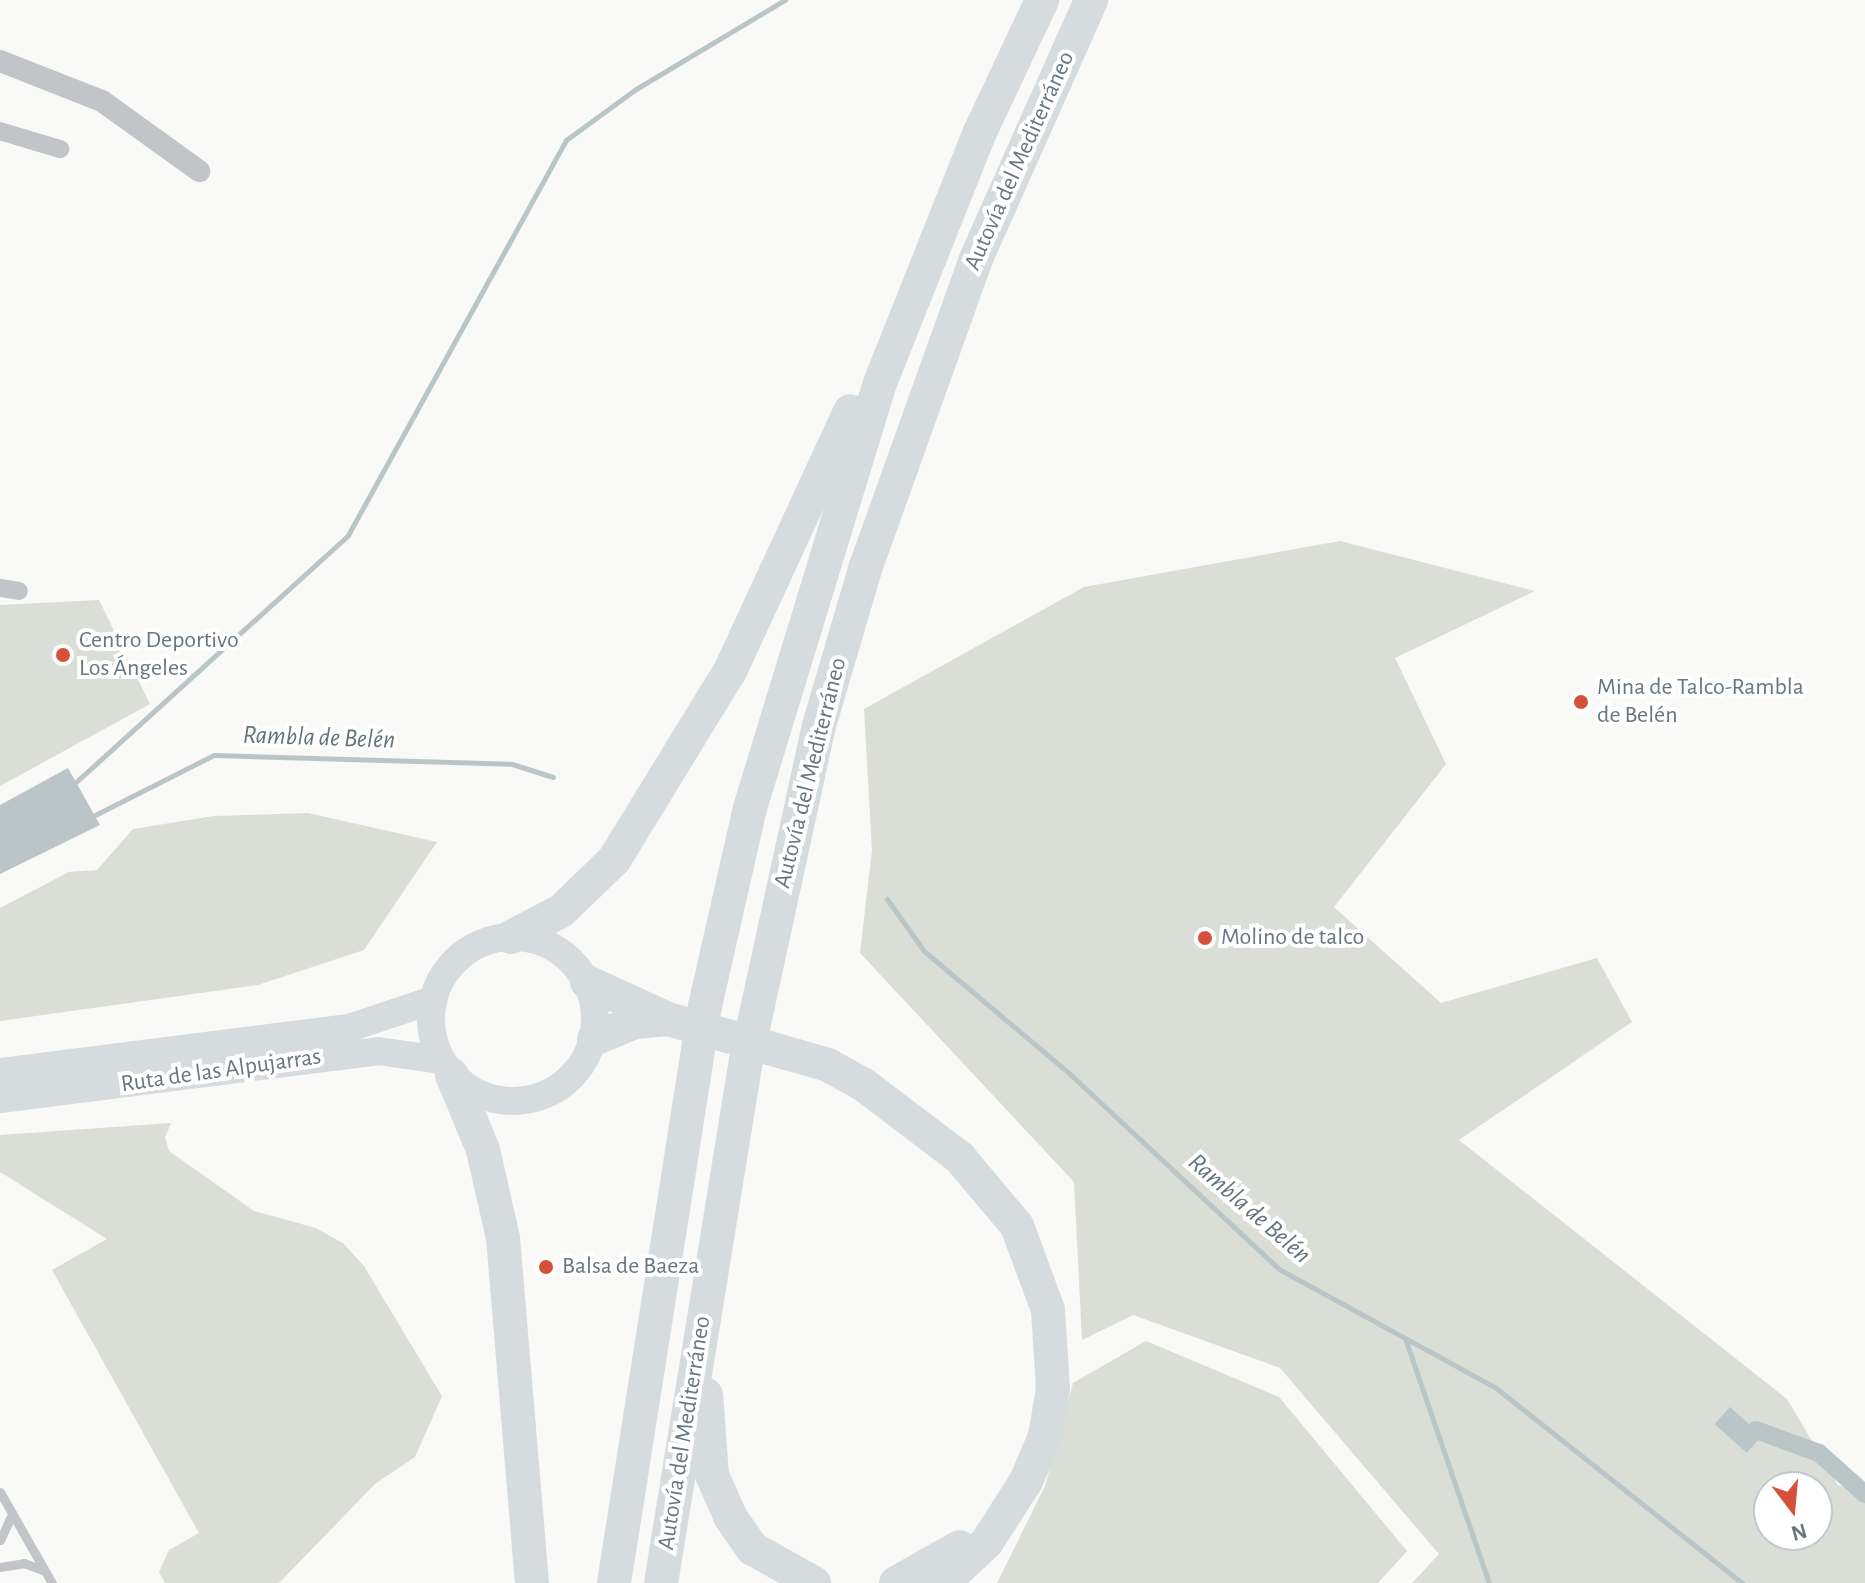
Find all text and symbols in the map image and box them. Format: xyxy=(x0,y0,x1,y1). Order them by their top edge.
street label: Autovía del Mediterráneo xyxy=(959,47,1081,275)
place label: Centro Deportivo Los Ángeles xyxy=(79,627,239,683)
marker: Centro Deportivo Los Ángeles xyxy=(54,646,72,664)
street label: Autovía del Mediterráneo xyxy=(768,655,854,891)
place label: Mina de Talco-Rambla de Belén xyxy=(1597,674,1804,730)
marker: Mina de Talco-Rambla de Belén xyxy=(1572,693,1590,711)
water label: Rambla de Belén xyxy=(242,720,396,756)
place label: Molino de talco xyxy=(1221,924,1364,952)
marker: Molino de talco xyxy=(1196,929,1214,947)
street label: Ruta de las Alpujarras xyxy=(119,1043,323,1099)
water label: Rambla de Belén xyxy=(1181,1147,1317,1271)
place label: Balsa de Baeza xyxy=(562,1253,699,1281)
marker: Balsa de Baeza xyxy=(537,1258,555,1276)
street label: Autovía del Mediterráneo xyxy=(652,1314,718,1552)
north arrow xyxy=(1753,1471,1833,1551)
text: N xyxy=(1789,1519,1809,1545)

